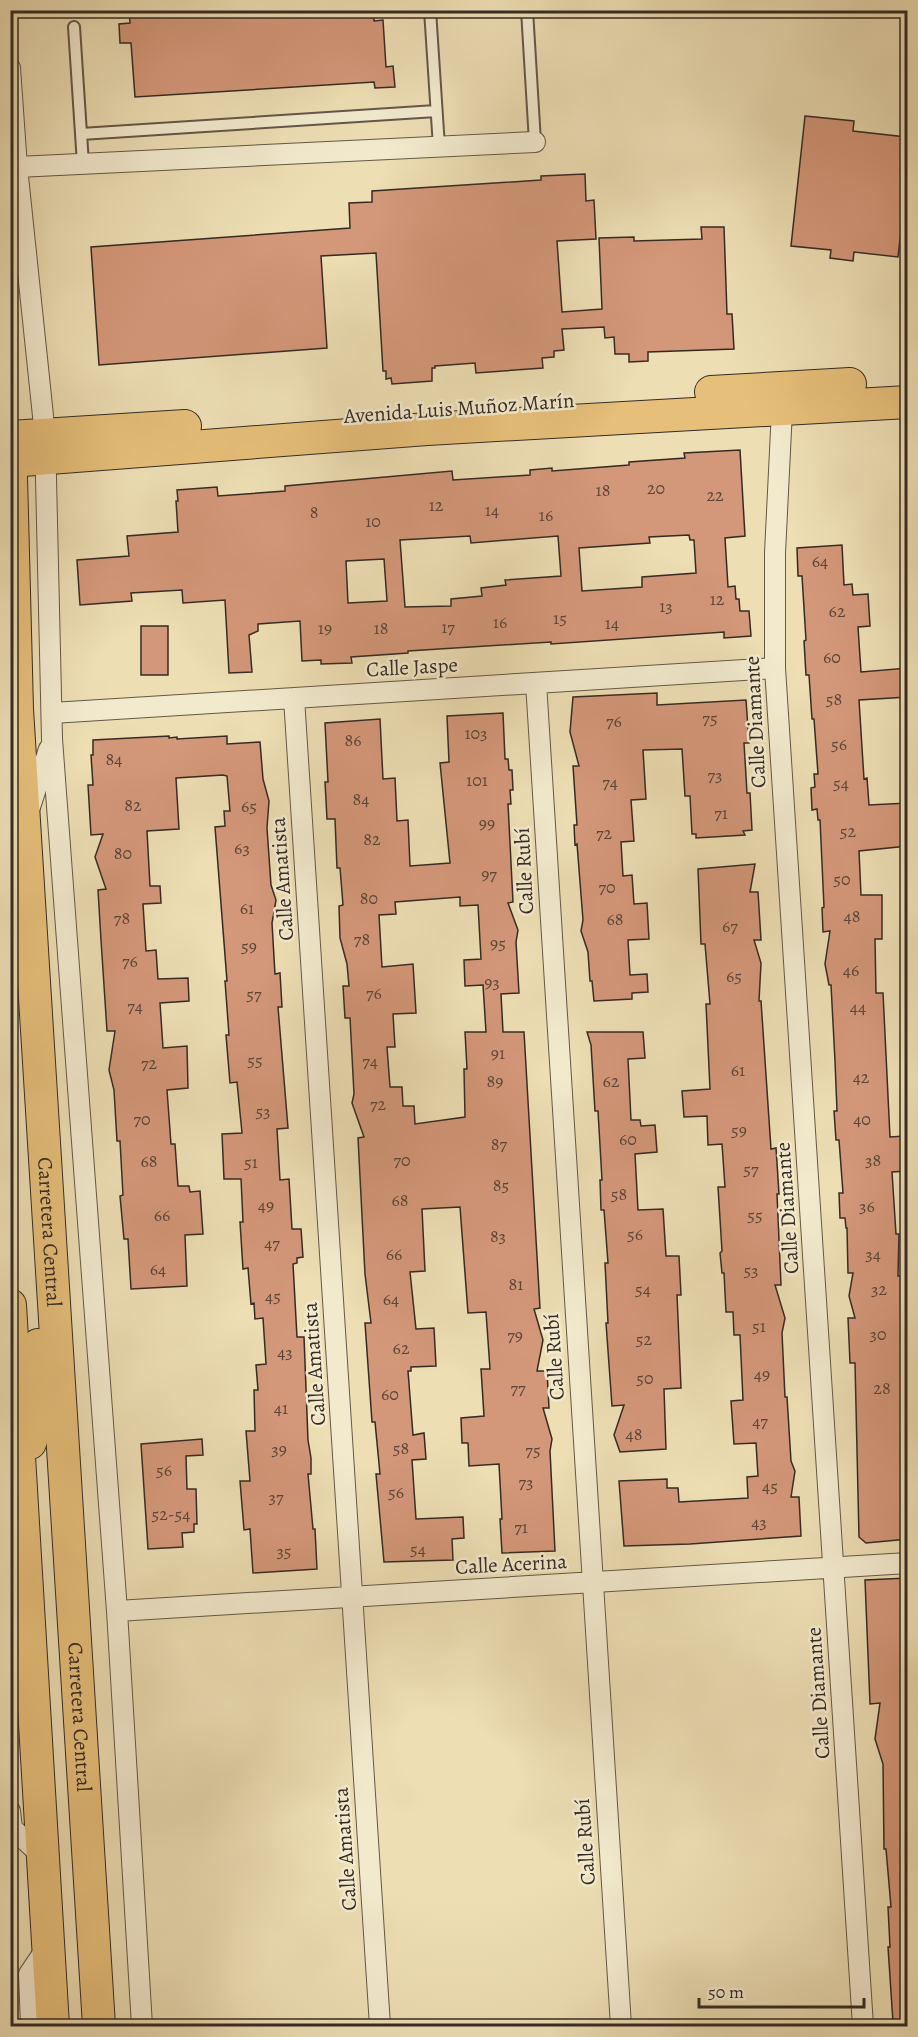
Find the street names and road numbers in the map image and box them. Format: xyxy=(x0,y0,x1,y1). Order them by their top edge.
street label: Avenida Luis Muñoz Marín xyxy=(342,386,575,430)
street label: Calle Jaspe xyxy=(365,651,459,683)
street label: Calle Diamante xyxy=(738,655,772,789)
street label: Calle Amatista xyxy=(264,816,300,942)
street label: Calle Rubí xyxy=(508,827,540,915)
street label: Calle Diamante xyxy=(768,1141,806,1275)
street label: Carretera Central xyxy=(31,1156,68,1308)
street label: Calle Amatista xyxy=(296,1301,332,1427)
street label: Calle Rubí xyxy=(537,1313,571,1401)
street label: Calle Acerina xyxy=(454,1547,568,1581)
street label: Calle Diamante xyxy=(799,1626,837,1760)
street label: Carretera Central xyxy=(61,1641,98,1793)
street label: Calle Amatista xyxy=(327,1786,363,1912)
street label: Calle Rubí xyxy=(568,1798,602,1886)

